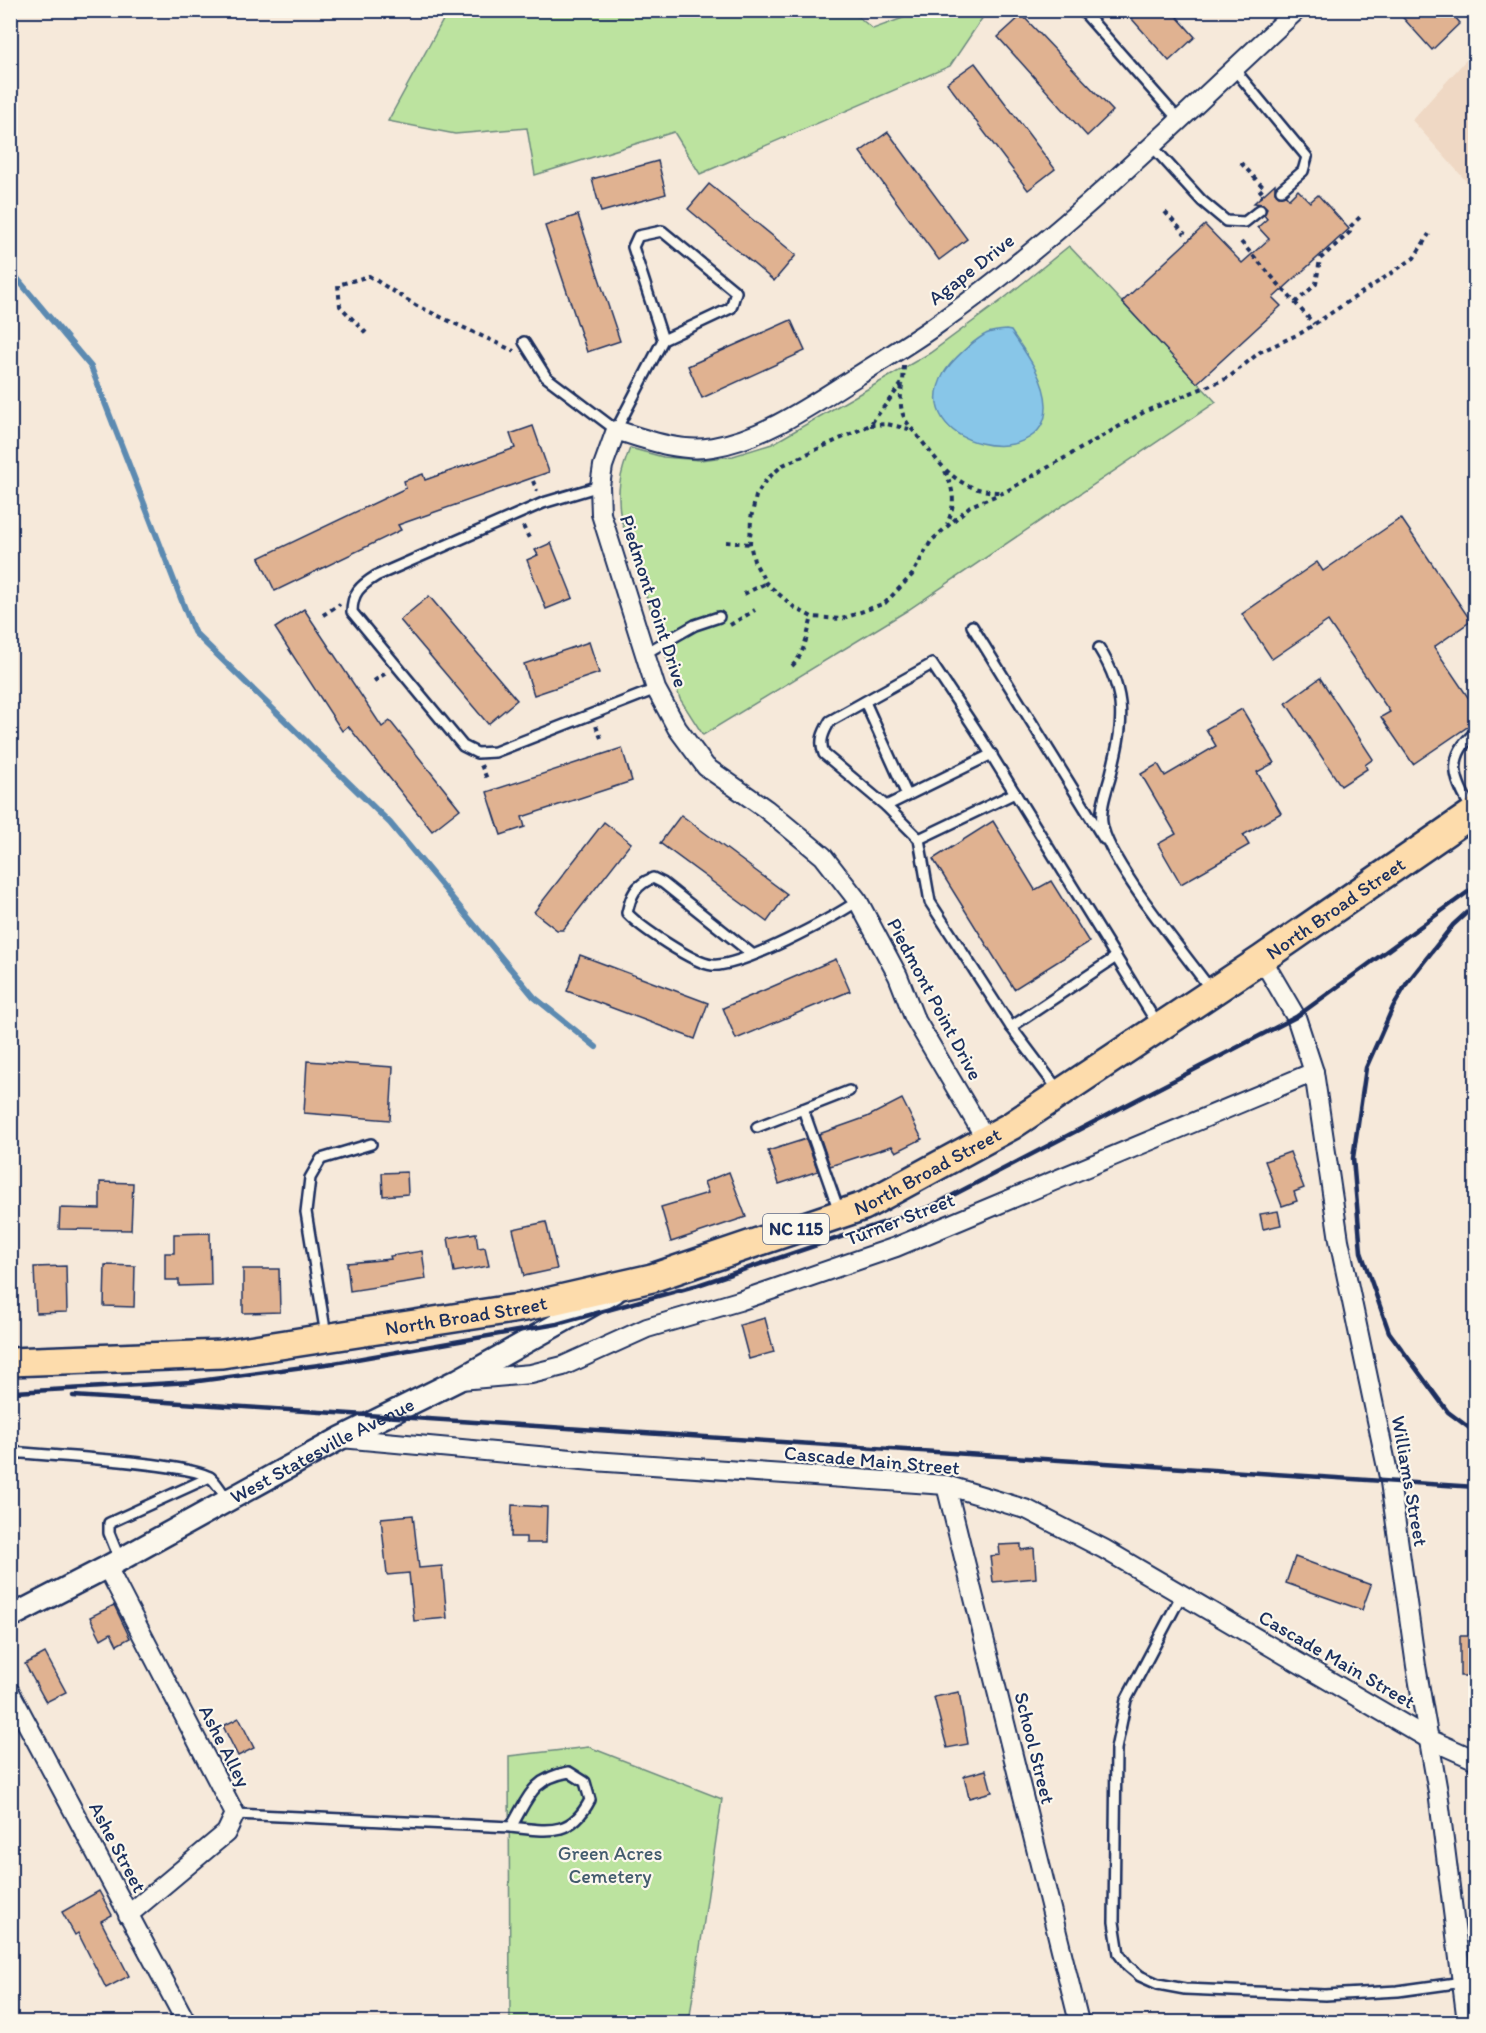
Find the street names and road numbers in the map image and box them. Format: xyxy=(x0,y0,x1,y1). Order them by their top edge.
street label: Agape Drive xyxy=(923,228,1019,310)
street label: Piedmont Point Drive xyxy=(615,512,693,690)
street label: North Broad Street xyxy=(1261,852,1410,965)
street label: Piedmont Point Drive xyxy=(882,914,988,1084)
street label: North Broad Street xyxy=(851,1122,1005,1220)
street label: Turner Street xyxy=(842,1187,958,1251)
road number: NC 115 xyxy=(763,1214,829,1244)
street label: North Broad Street xyxy=(383,1290,550,1341)
street label: West Statesville Avenue xyxy=(226,1392,418,1509)
street label: Williams Street xyxy=(1387,1414,1433,1548)
street label: Cascade Main Street xyxy=(783,1440,961,1480)
street label: Cascade Main Street xyxy=(1255,1604,1419,1714)
street label: School Street xyxy=(1010,1690,1060,1806)
street label: Ashe Alley xyxy=(194,1701,256,1792)
street label: Ashe Street xyxy=(84,1798,152,1897)

